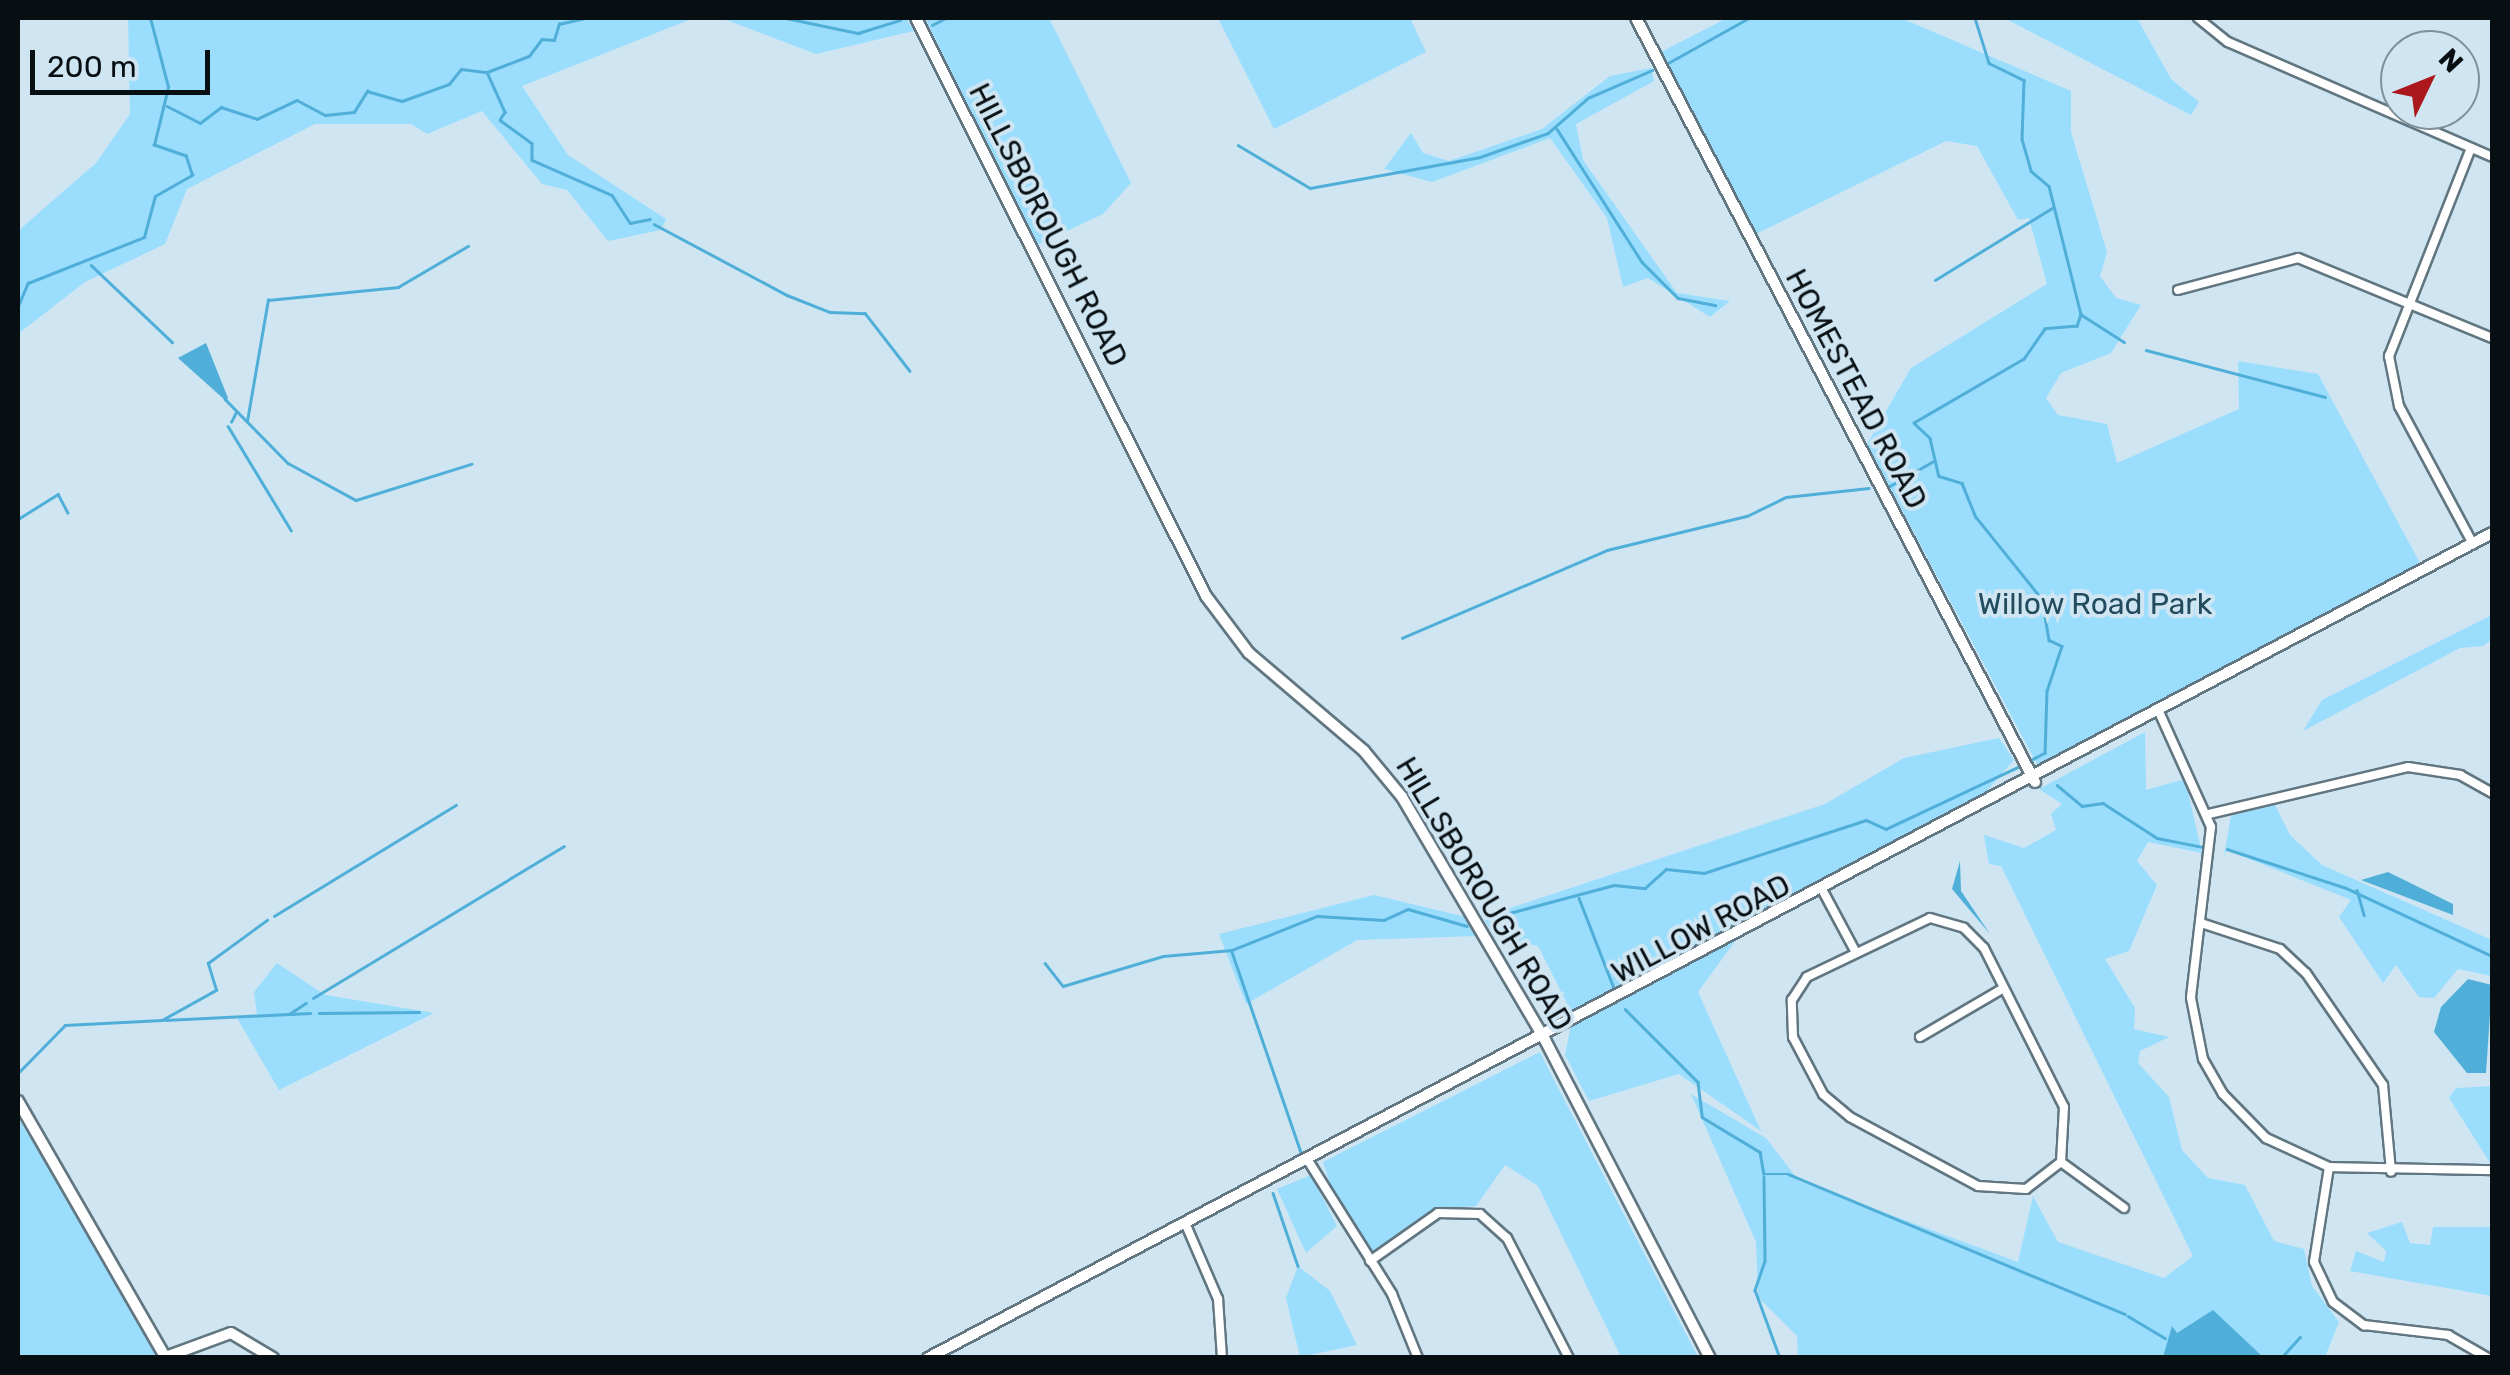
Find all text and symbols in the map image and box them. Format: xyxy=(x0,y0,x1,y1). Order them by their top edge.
scale bar xyxy=(35,30,215,92)
north arrow xyxy=(2380,30,2480,130)
text: N xyxy=(2432,42,2470,79)
text: 200 m xyxy=(47,49,137,85)
street label: HILLSBOROUGH ROAD xyxy=(961,77,1135,373)
street label: HOMESTEAD ROAD xyxy=(1778,263,1934,515)
park label: Willow Road Park xyxy=(1978,586,2212,622)
street label: HILLSBOROUGH ROAD xyxy=(1388,751,1580,1037)
street label: WILLOW ROAD xyxy=(1605,867,1797,991)

